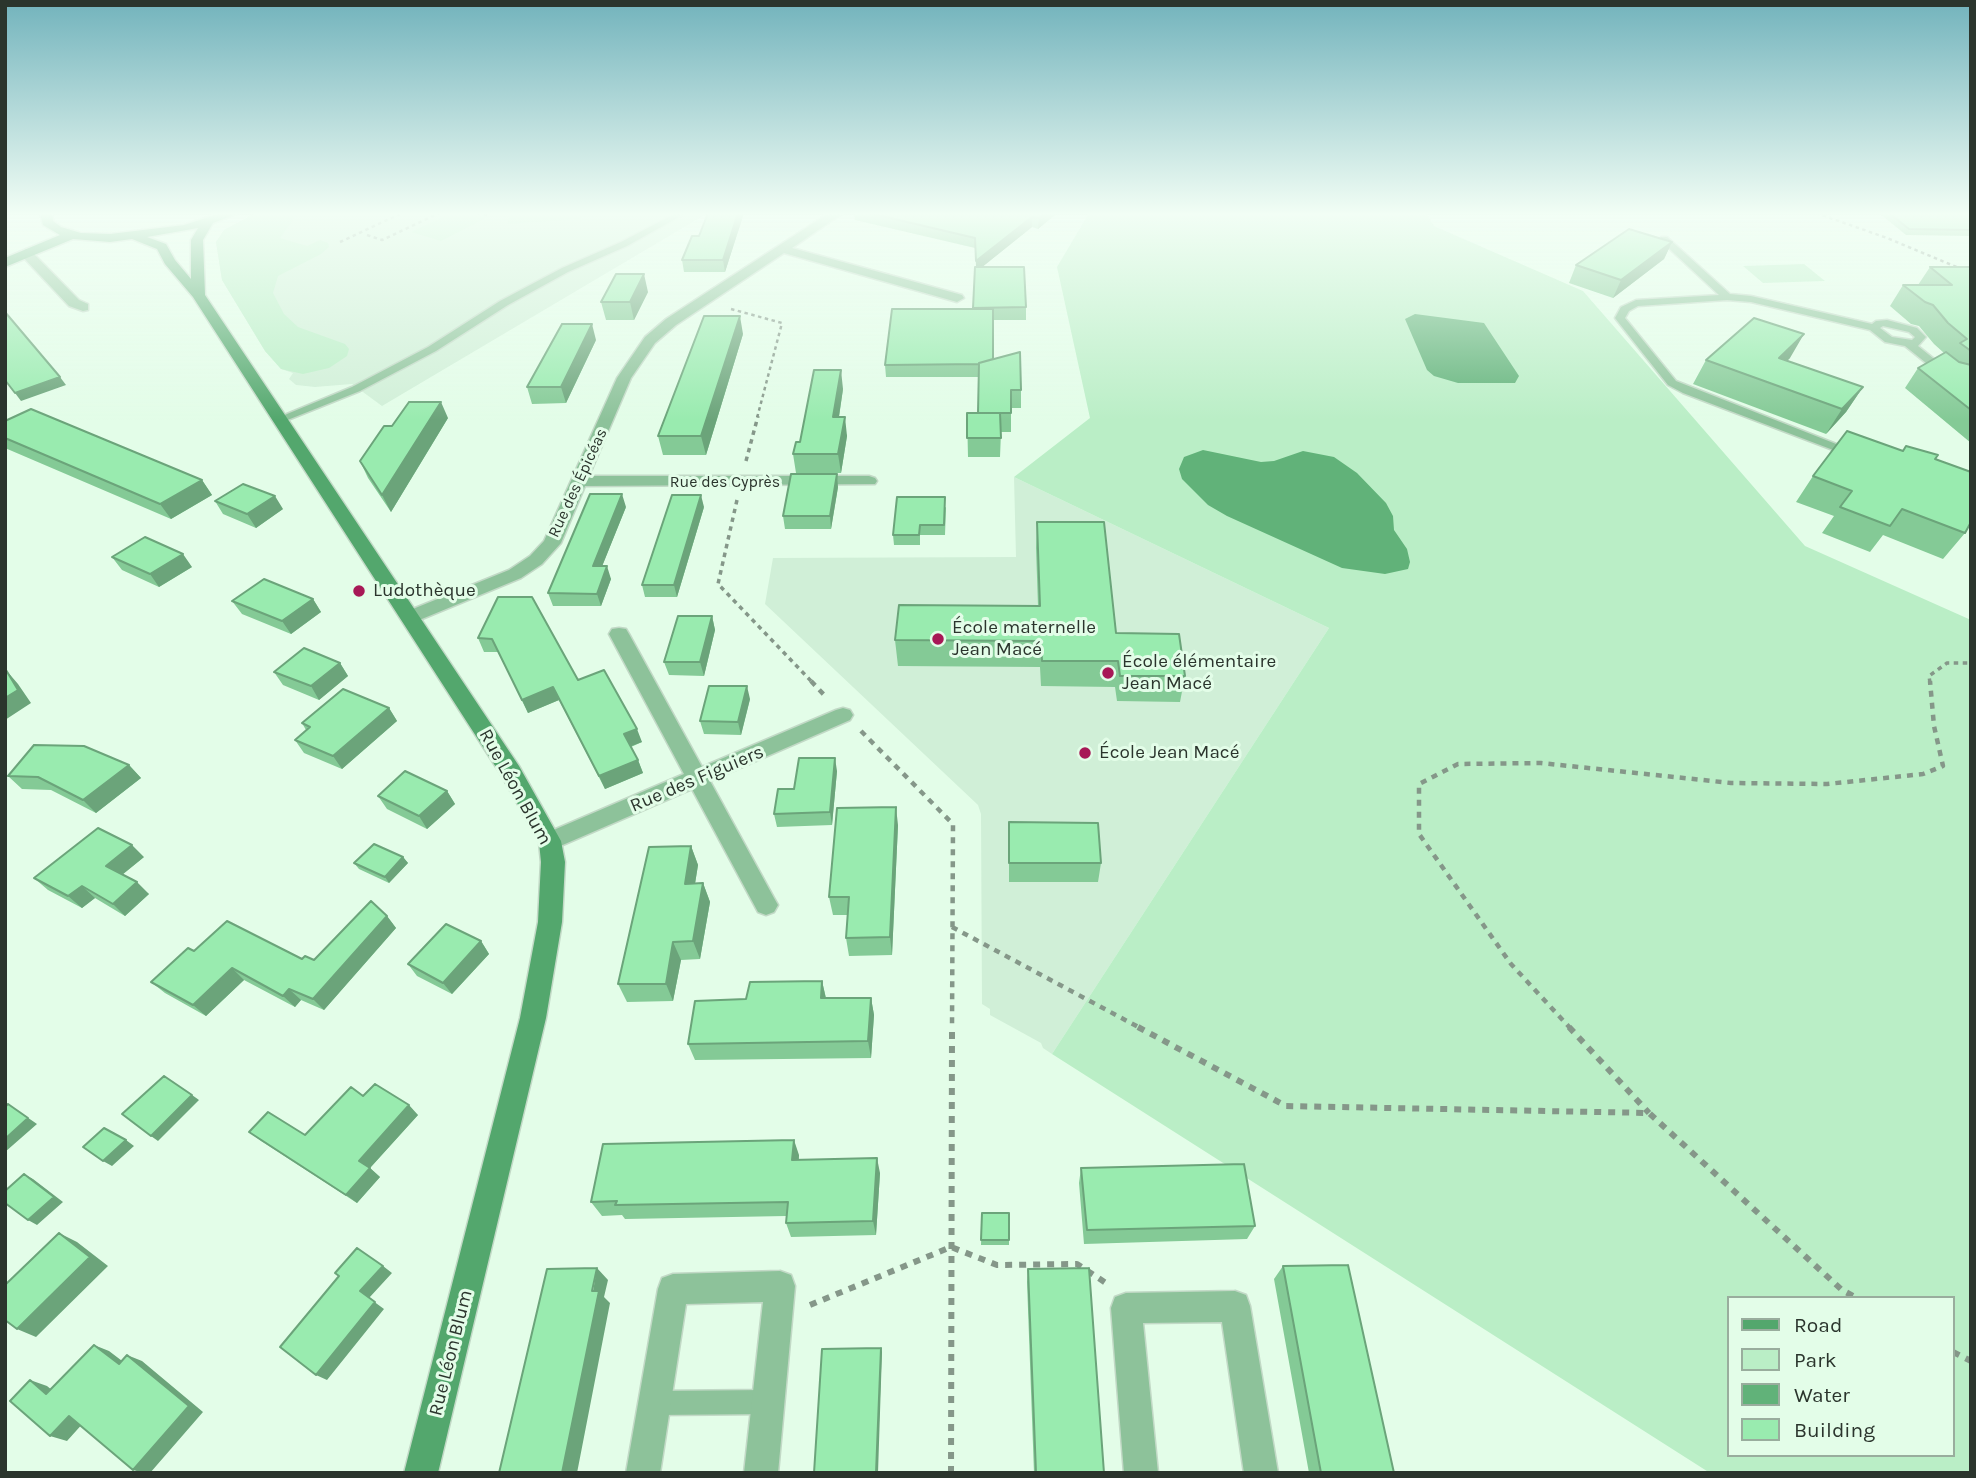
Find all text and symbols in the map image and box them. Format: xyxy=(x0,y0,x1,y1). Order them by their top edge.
street label: Rue des Épicéas xyxy=(544,425,612,541)
street label: Rue des Cyprès xyxy=(670,472,780,492)
place label: Ludothèque xyxy=(373,580,476,602)
marker: Ludothèque xyxy=(351,583,367,599)
place label: École maternelle Jean Macé xyxy=(952,617,1096,661)
marker: École maternelle Jean Macé xyxy=(930,631,946,647)
place label: École élémentaire Jean Macé xyxy=(1122,651,1276,695)
marker: École élémentaire Jean Macé xyxy=(1100,665,1116,681)
street label: Rue Léon Blum xyxy=(474,725,556,849)
street label: Rue des Figuiers xyxy=(627,741,767,817)
place label: École Jean Macé xyxy=(1099,742,1239,764)
marker: École Jean Macé xyxy=(1077,745,1093,761)
street label: Rue Léon Blum xyxy=(424,1288,478,1418)
legend xyxy=(1728,1296,1955,1457)
text: Road xyxy=(1794,1313,1842,1337)
text: Park xyxy=(1794,1348,1837,1372)
text: Water xyxy=(1794,1383,1850,1407)
text: Building xyxy=(1794,1418,1875,1442)

